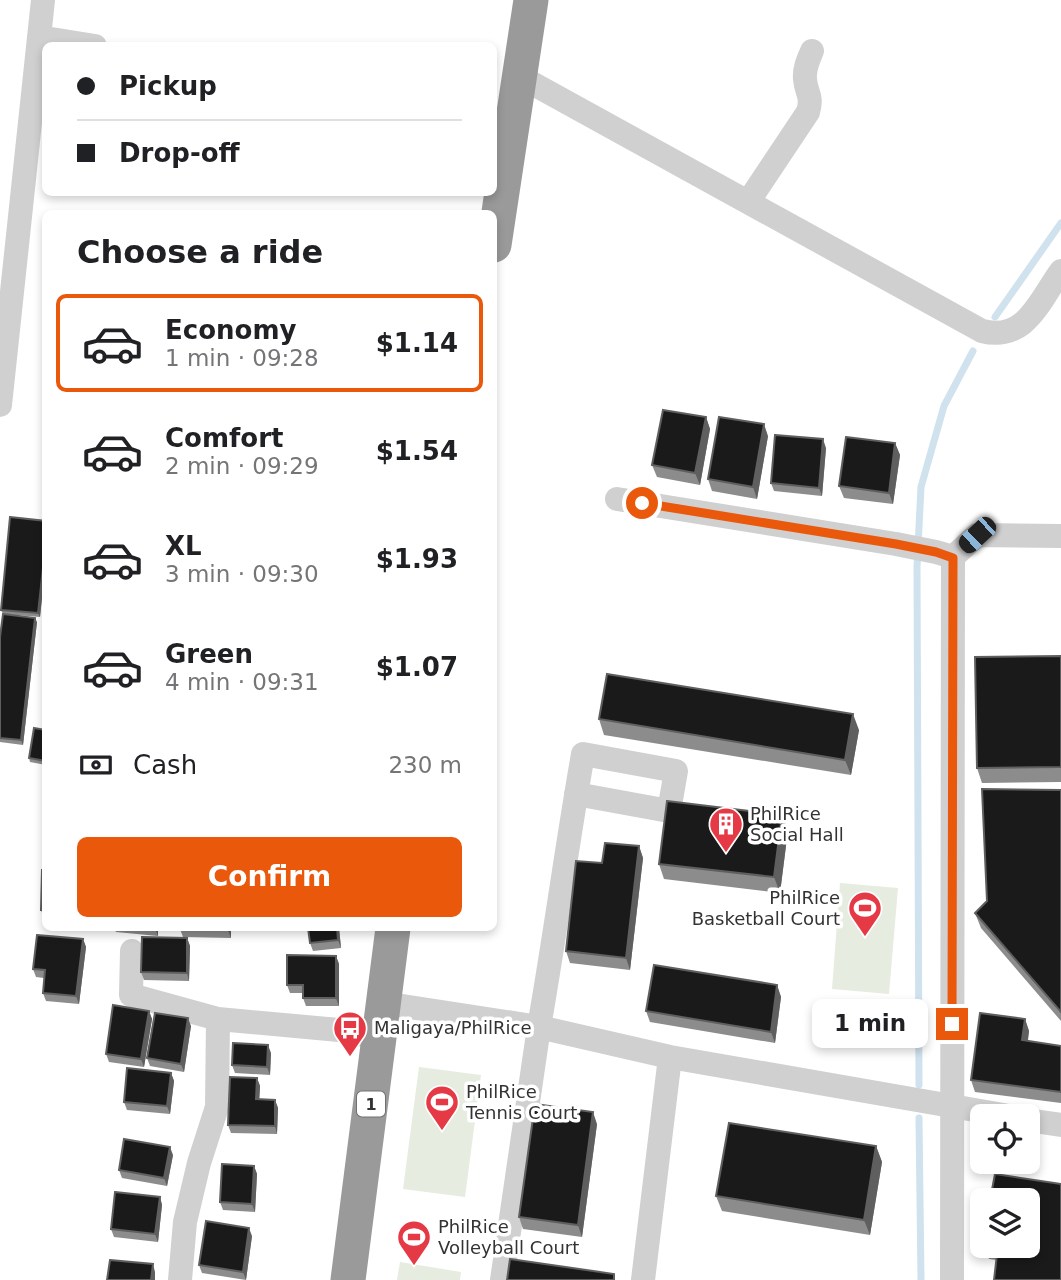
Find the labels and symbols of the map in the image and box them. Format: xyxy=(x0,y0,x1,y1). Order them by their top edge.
route start xyxy=(626,487,658,519)
car xyxy=(955,513,1000,557)
place label: PhilRice Social Hall xyxy=(750,803,844,845)
building icon: PhilRice Social Hall xyxy=(707,805,745,854)
place label: PhilRice Basketball Court xyxy=(692,887,840,929)
sports icon: PhilRice Basketball Court xyxy=(846,889,884,938)
callout: 1 min xyxy=(812,1000,928,1048)
route end xyxy=(936,1008,968,1040)
bus stop icon: Maligaya/PhilRice xyxy=(331,1009,369,1058)
place label: Maligaya/PhilRice xyxy=(374,1017,532,1038)
place label: PhilRice Tennis Court xyxy=(465,1081,577,1123)
sports icon: PhilRice Tennis Court xyxy=(423,1083,461,1132)
road number: 1 xyxy=(357,1092,385,1116)
place label: PhilRice Volleyball Court xyxy=(438,1216,579,1258)
sports icon: PhilRice Volleyball Court xyxy=(395,1218,433,1267)

